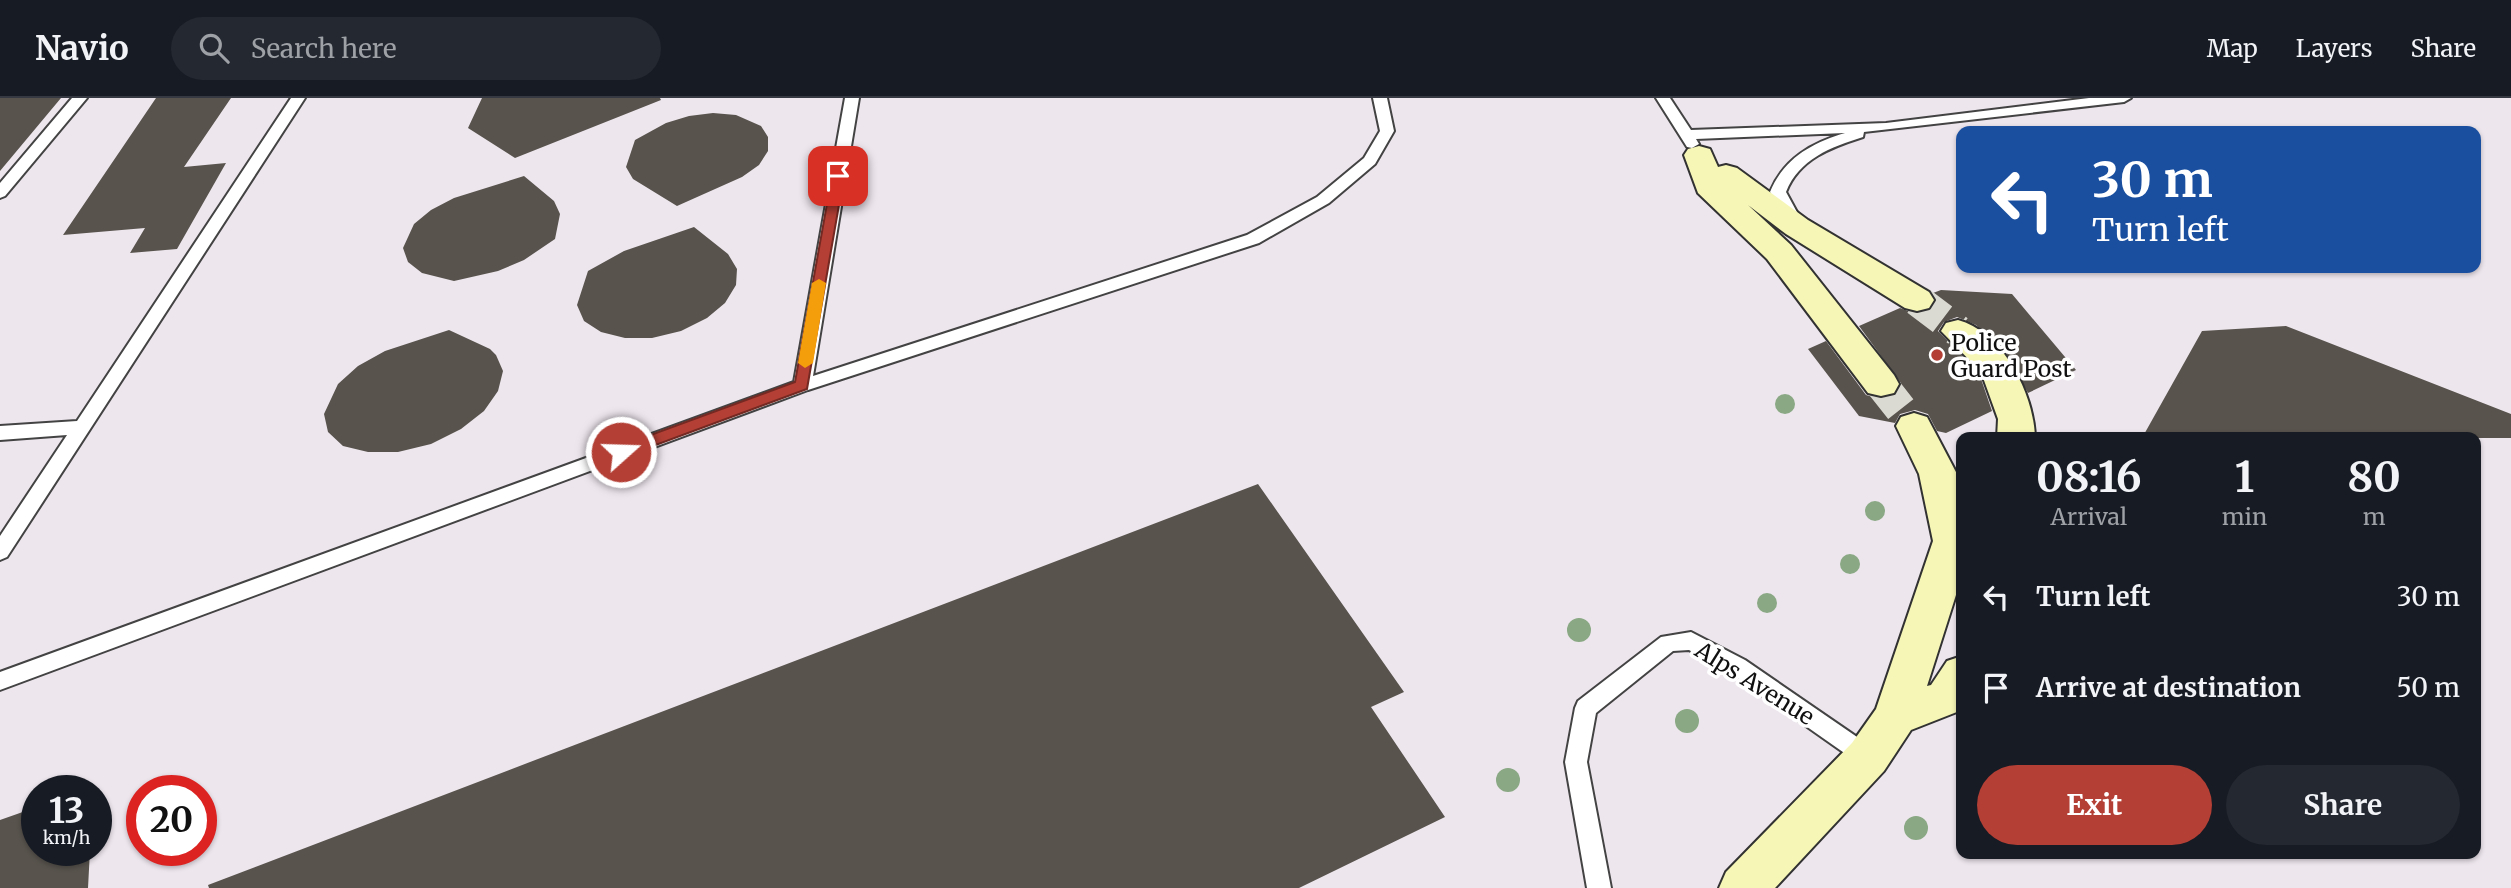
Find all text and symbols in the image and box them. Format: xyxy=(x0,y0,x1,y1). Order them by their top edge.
search box xyxy=(171,17,661,80)
text: Navio xyxy=(35,28,129,69)
icon: search xyxy=(195,29,233,67)
text: Search here xyxy=(251,32,396,65)
text: Map xyxy=(2207,33,2258,64)
text: Layers xyxy=(2296,33,2372,64)
text: Share xyxy=(2410,33,2476,64)
pin xyxy=(808,146,868,206)
text: 30 m xyxy=(2092,149,2213,210)
icon: left xyxy=(1977,154,2068,245)
icon: arrive xyxy=(819,157,857,195)
text: Turn left xyxy=(2092,210,2229,250)
place label: Police Guard Post xyxy=(1951,328,2071,383)
marker: Police Guard Post xyxy=(1929,347,1945,363)
position arrow xyxy=(584,415,658,489)
text: 08:16 xyxy=(2036,451,2142,503)
text: 1 xyxy=(2235,451,2254,503)
text: 80 xyxy=(2347,451,2401,503)
text: Arrival xyxy=(2050,502,2127,531)
text: min xyxy=(2222,502,2267,531)
text: m xyxy=(2363,502,2386,531)
icon: left xyxy=(1977,578,2015,616)
text: Turn left xyxy=(2036,580,2150,613)
text: 30 m xyxy=(2397,580,2460,613)
street label: Alps Avenue xyxy=(1689,634,1820,731)
icon: arrive xyxy=(1977,669,2015,707)
text: Arrive at destination xyxy=(2036,671,2301,704)
text: 50 m xyxy=(2396,671,2460,704)
button: Exit xyxy=(1977,765,2212,845)
button: Share xyxy=(2226,765,2460,845)
speed limit sign: 20 xyxy=(126,775,217,866)
text: 13 xyxy=(49,789,84,833)
text: km/h xyxy=(43,826,90,849)

